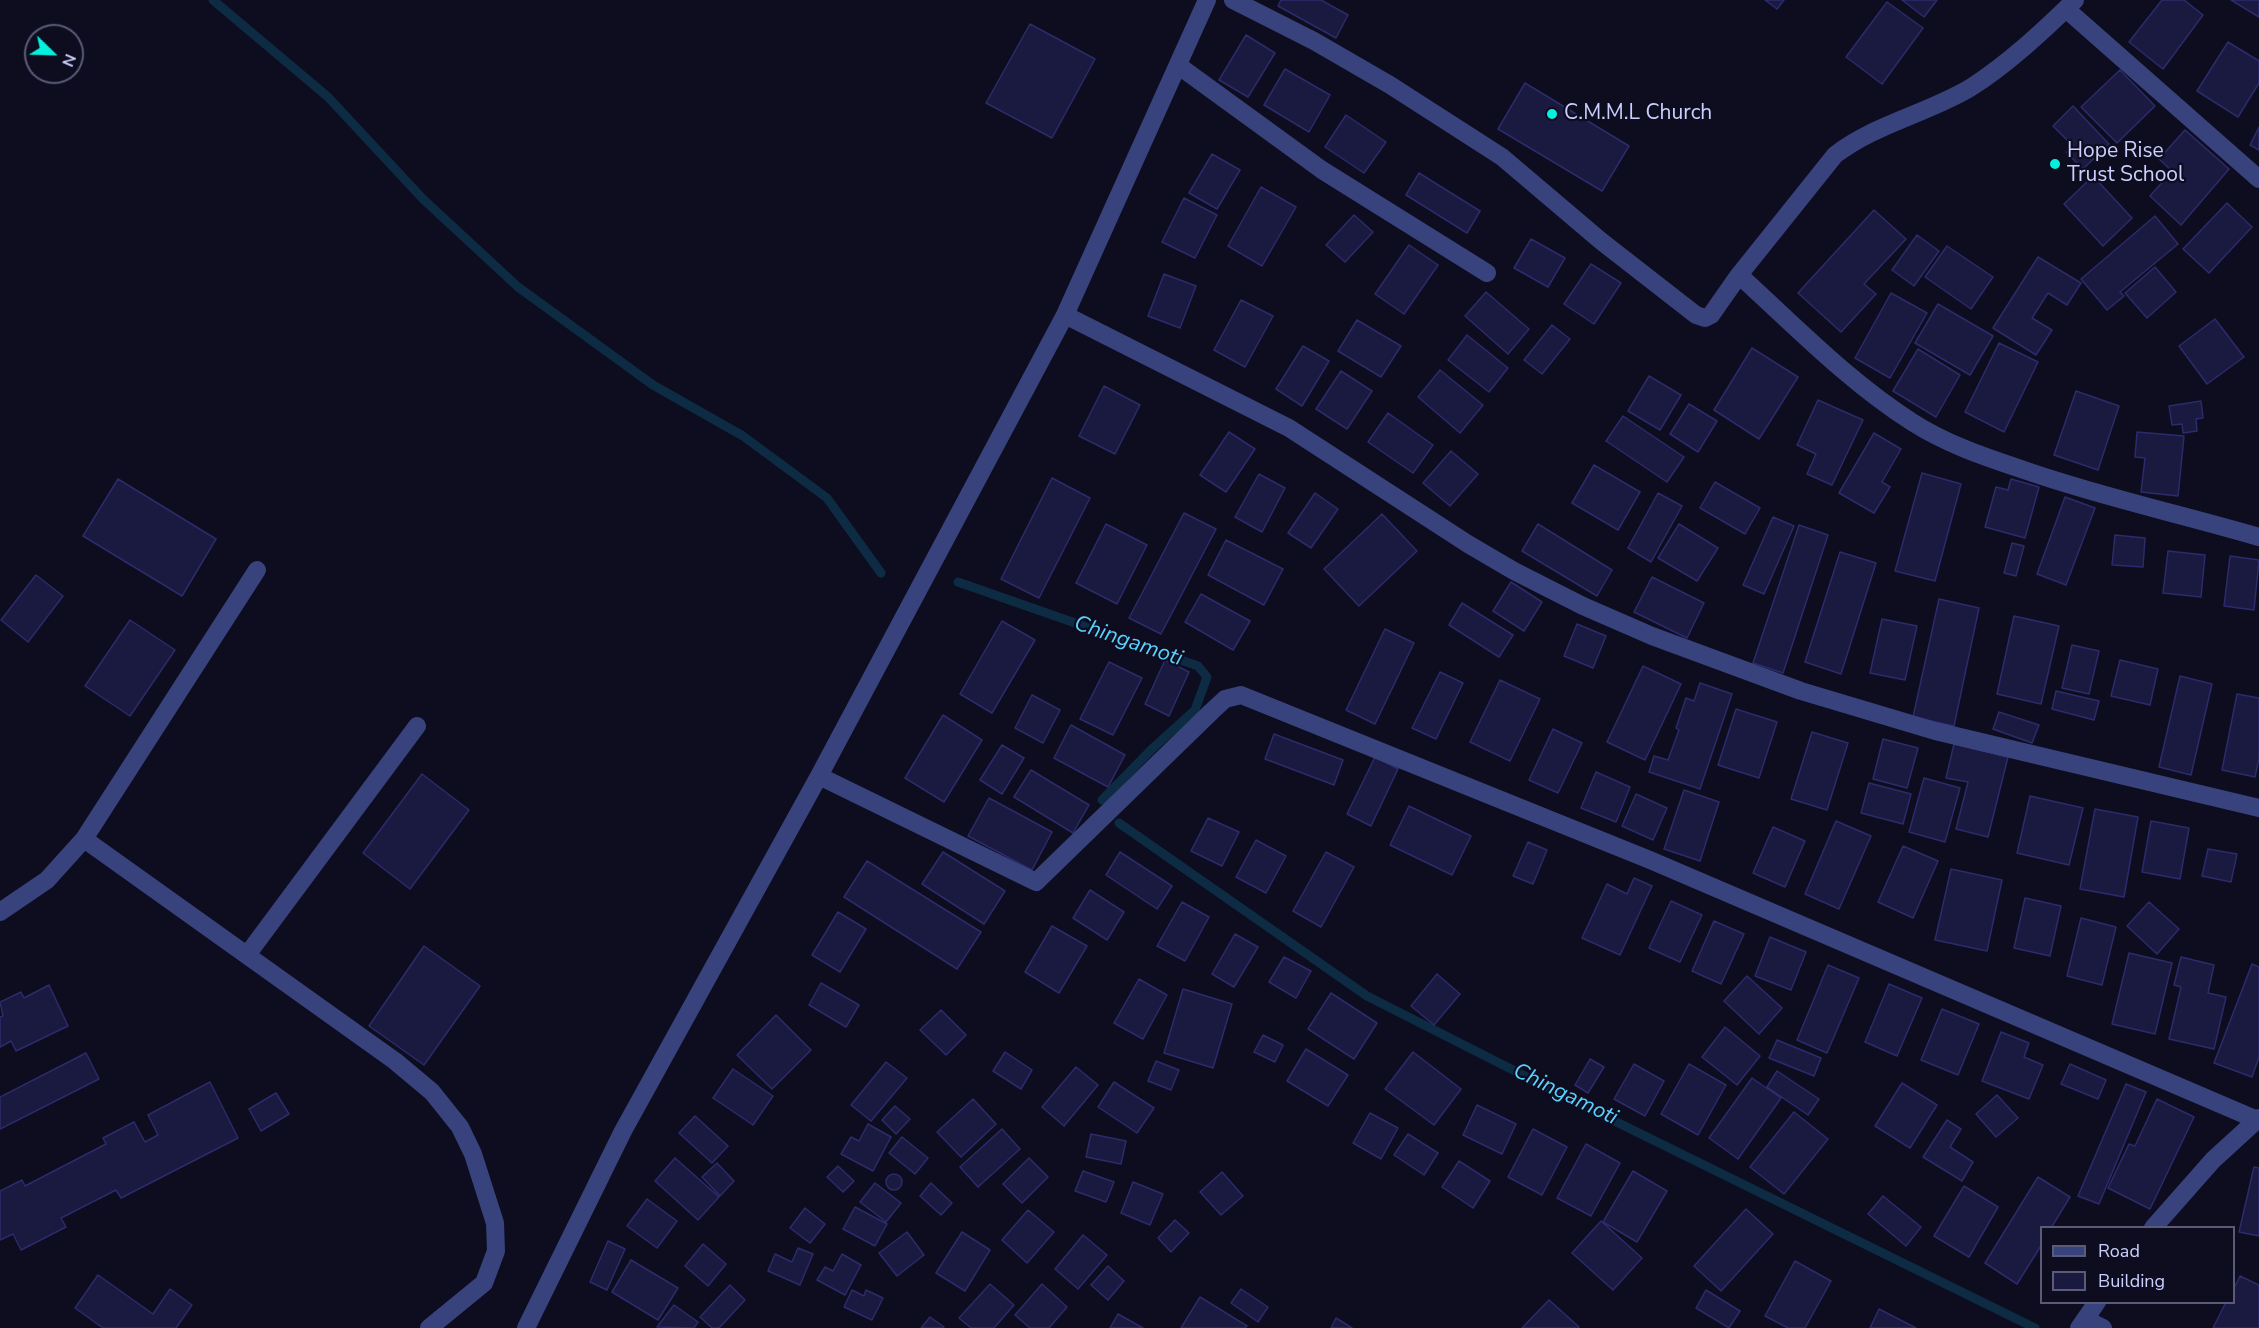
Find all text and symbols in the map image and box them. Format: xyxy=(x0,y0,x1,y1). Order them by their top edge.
north arrow xyxy=(24,24,84,84)
text: N xyxy=(56,50,81,70)
place label: C.M.M.L Church xyxy=(1564,101,1712,127)
marker: C.M.M.L Church xyxy=(1545,107,1559,121)
place label: Hope Rise Trust School xyxy=(2067,139,2184,189)
marker: Hope Rise Trust School xyxy=(2048,157,2062,171)
water label: Chingamoti xyxy=(1070,611,1186,673)
water label: Chingamoti xyxy=(1508,1058,1622,1132)
legend xyxy=(2040,1226,2235,1304)
text: Road xyxy=(2098,1239,2140,1263)
text: Building xyxy=(2098,1269,2165,1293)

